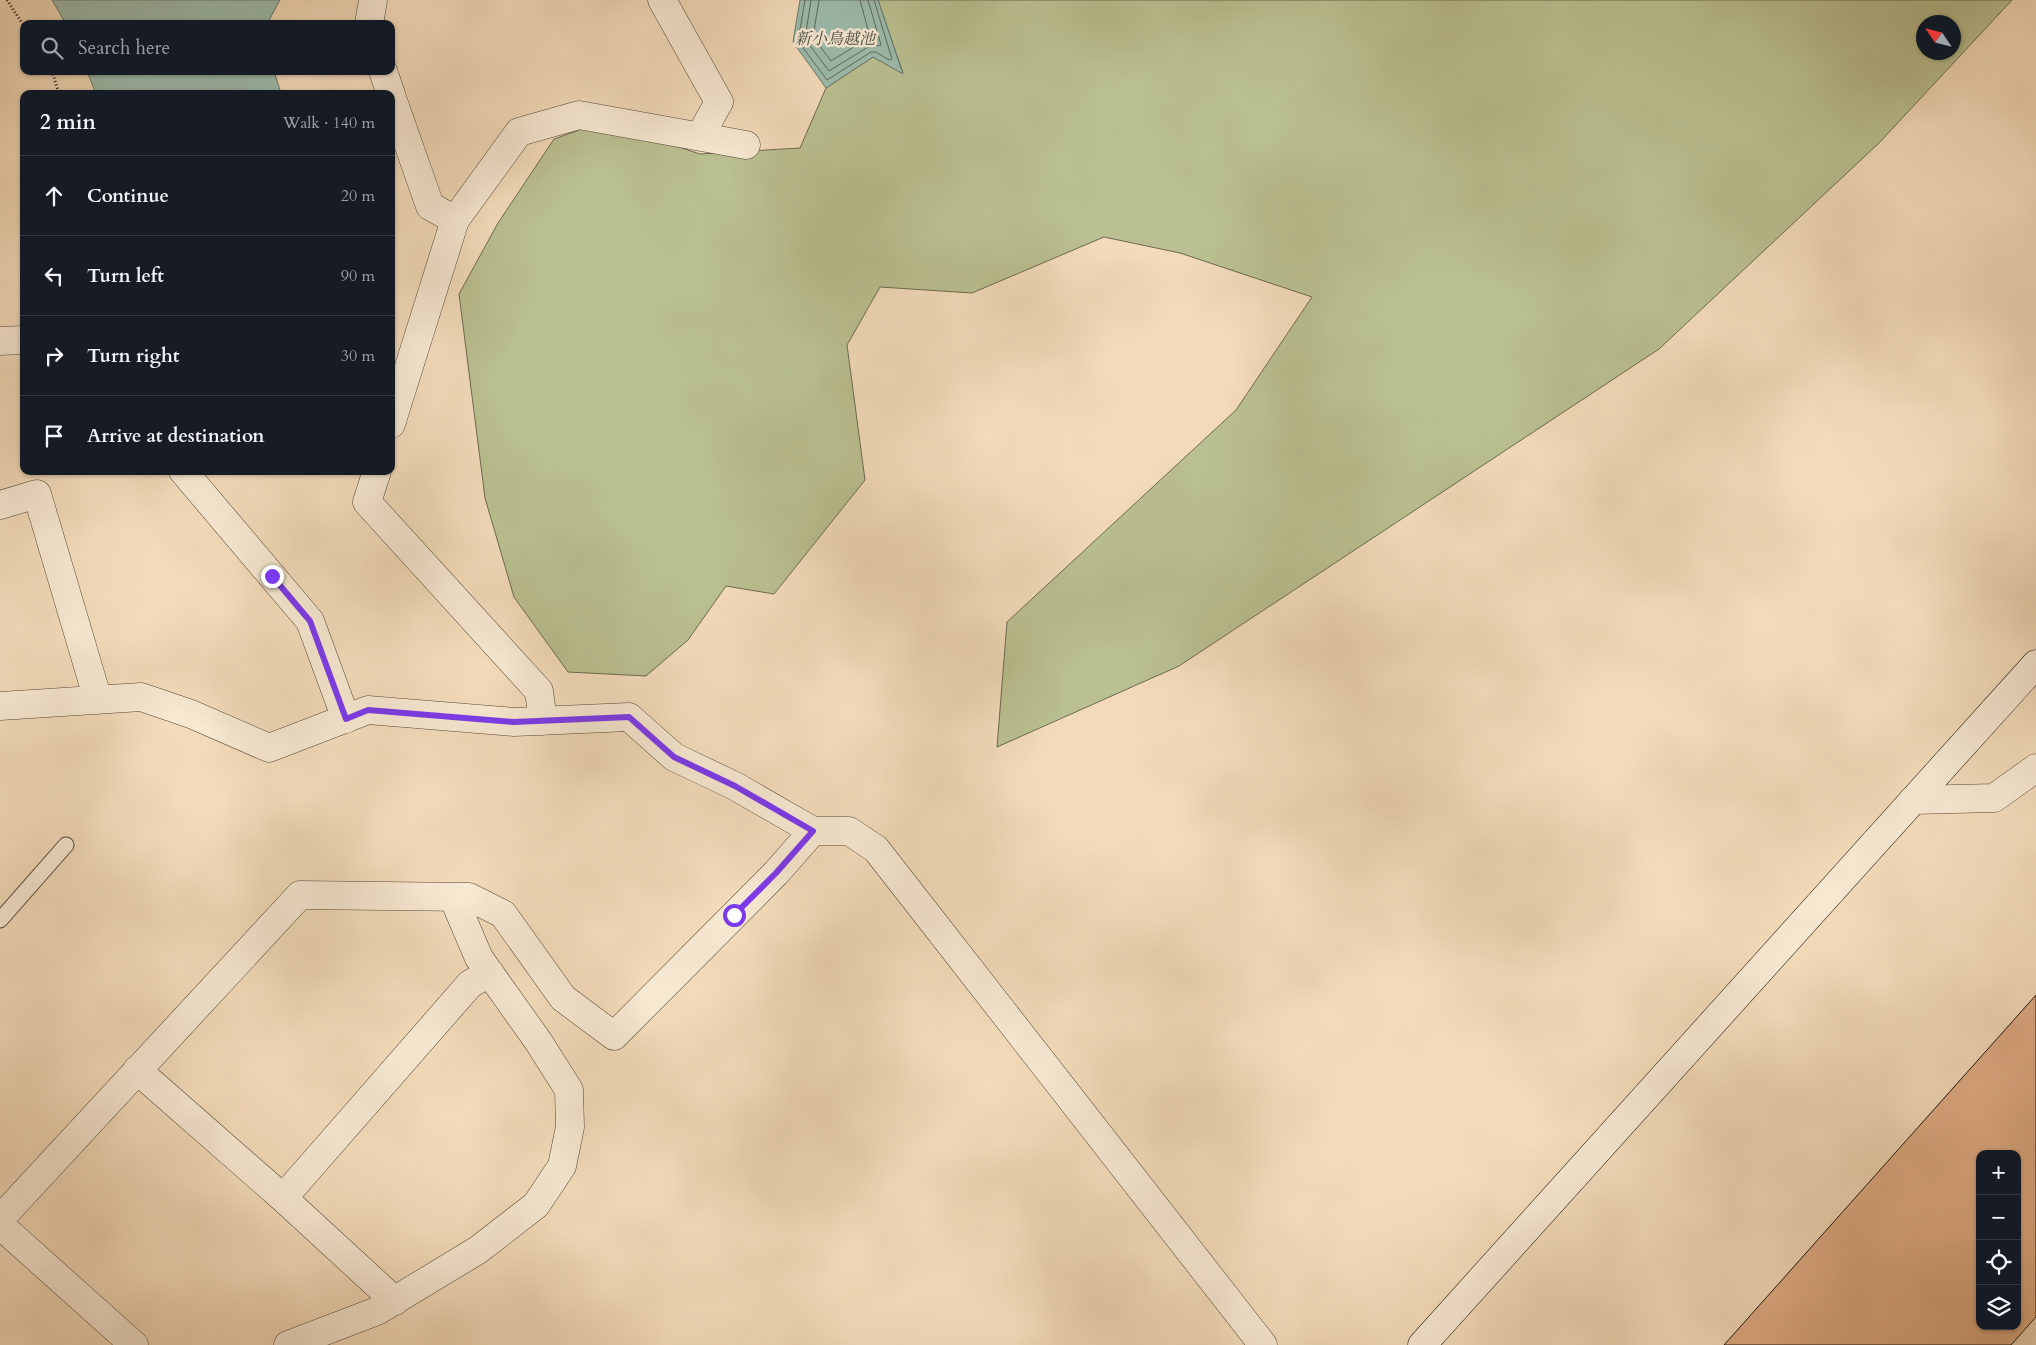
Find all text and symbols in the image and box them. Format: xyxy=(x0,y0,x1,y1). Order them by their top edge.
north arrow xyxy=(1916,15,1961,60)
search box xyxy=(20,20,395,75)
water label: 新小鳥越池 xyxy=(795,28,877,50)
icon: search xyxy=(38,34,66,62)
text: Search here xyxy=(78,35,170,61)
text: 2 min xyxy=(40,108,96,137)
text: Walk · 140 m xyxy=(283,112,375,134)
icon: ahead xyxy=(40,182,68,210)
text: Continue xyxy=(87,183,169,209)
text: 20 m xyxy=(341,185,375,207)
icon: left xyxy=(40,262,68,290)
text: Turn left xyxy=(87,263,164,289)
text: 90 m xyxy=(341,265,375,287)
icon: right xyxy=(40,342,68,370)
text: Turn right xyxy=(87,343,179,369)
text: 30 m xyxy=(341,345,375,367)
icon: arrive xyxy=(40,422,68,450)
text: Arrive at destination xyxy=(87,423,264,449)
route end xyxy=(261,565,284,588)
route start xyxy=(723,904,746,927)
map controls xyxy=(1976,1150,2021,1330)
button: + xyxy=(1976,1150,2021,1195)
button: − xyxy=(1976,1195,2021,1240)
button: locate xyxy=(1976,1240,2021,1285)
button: layers xyxy=(1976,1285,2021,1330)

